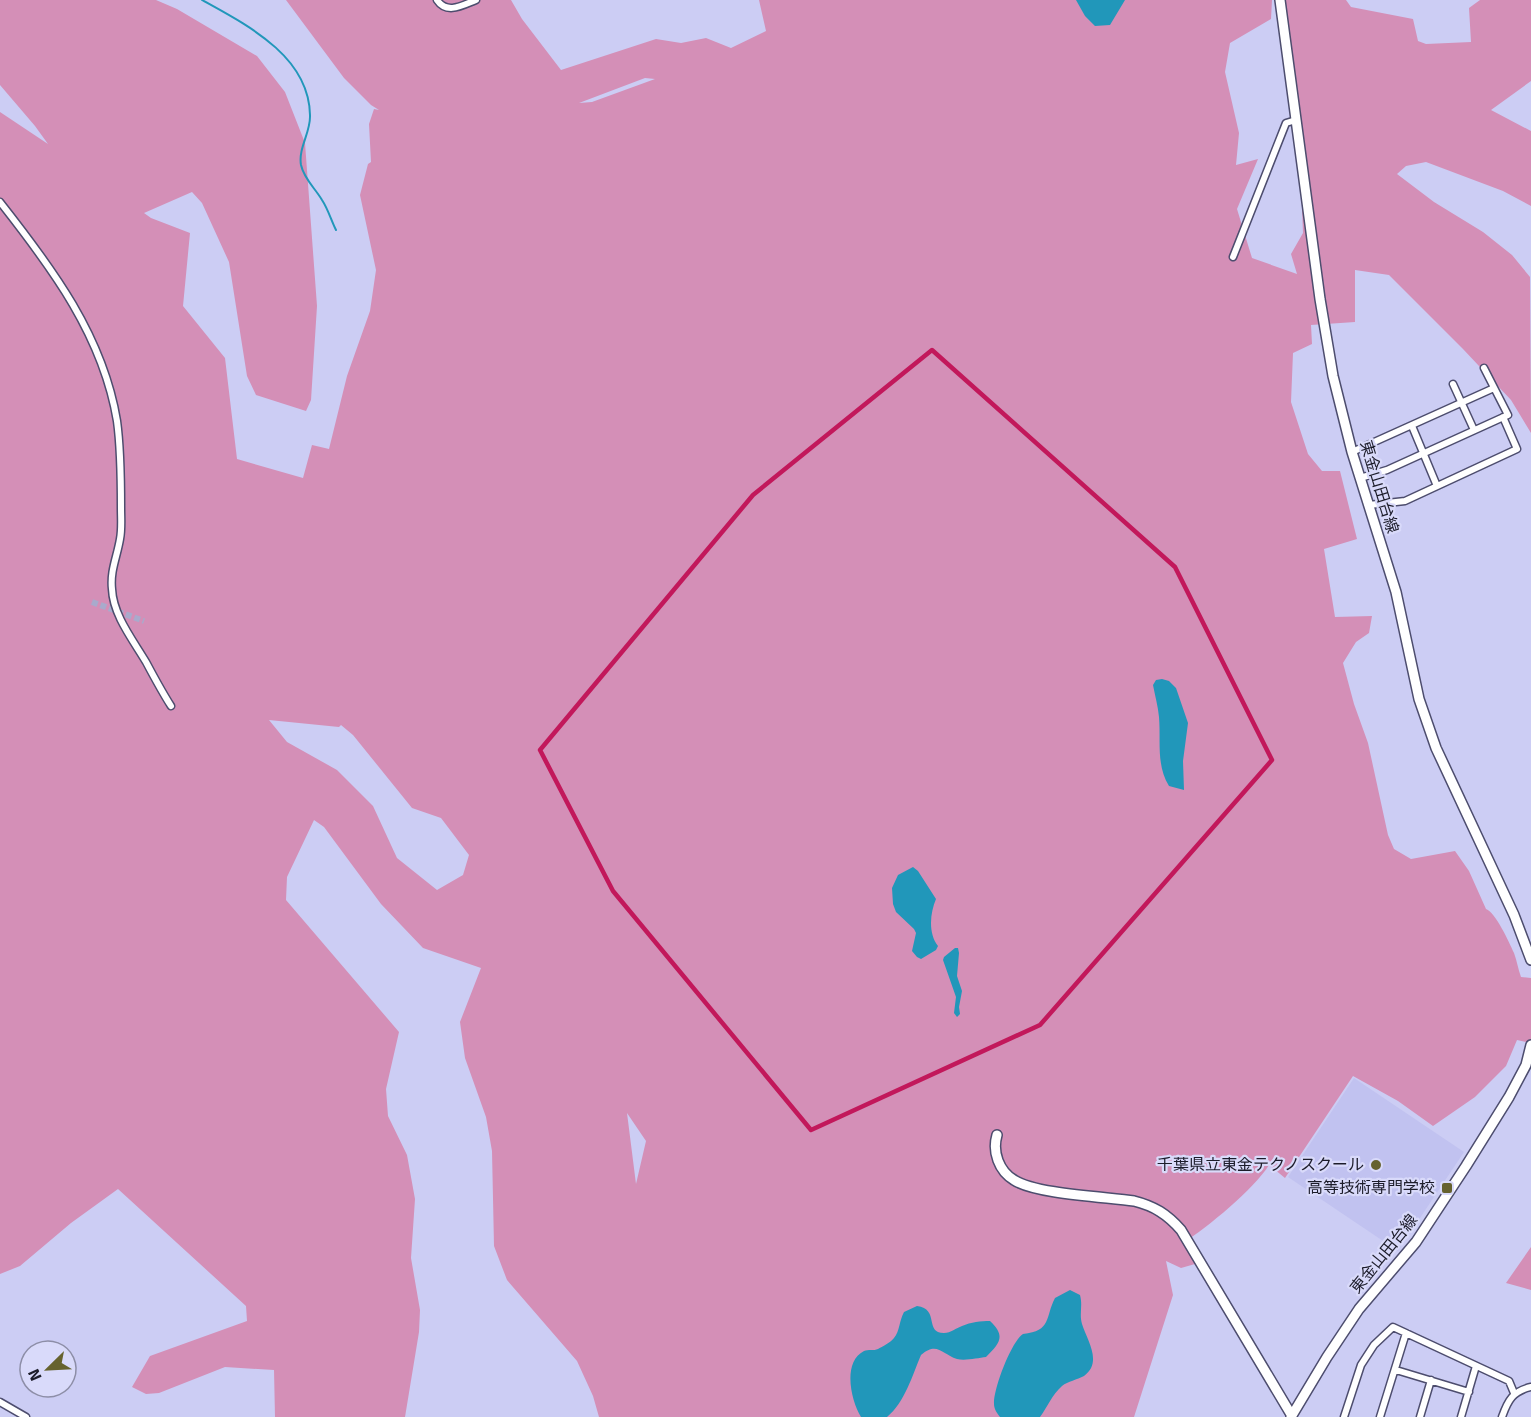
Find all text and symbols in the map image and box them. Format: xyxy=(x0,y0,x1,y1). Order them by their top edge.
street label: 東金山田台線 xyxy=(1355,438,1403,536)
place label: 千葉県立東金テクノスクール xyxy=(1157,1155,1364,1175)
marker: 千葉県立東金テクノスクール xyxy=(1369,1158,1383,1172)
place label: 高等技術専門学校 xyxy=(1307,1178,1435,1198)
marker: 高等技術専門学校 xyxy=(1440,1181,1454,1195)
street label: 東金山田台線 xyxy=(1346,1210,1422,1298)
north arrow xyxy=(18,1339,78,1399)
text: N xyxy=(24,1366,47,1384)

